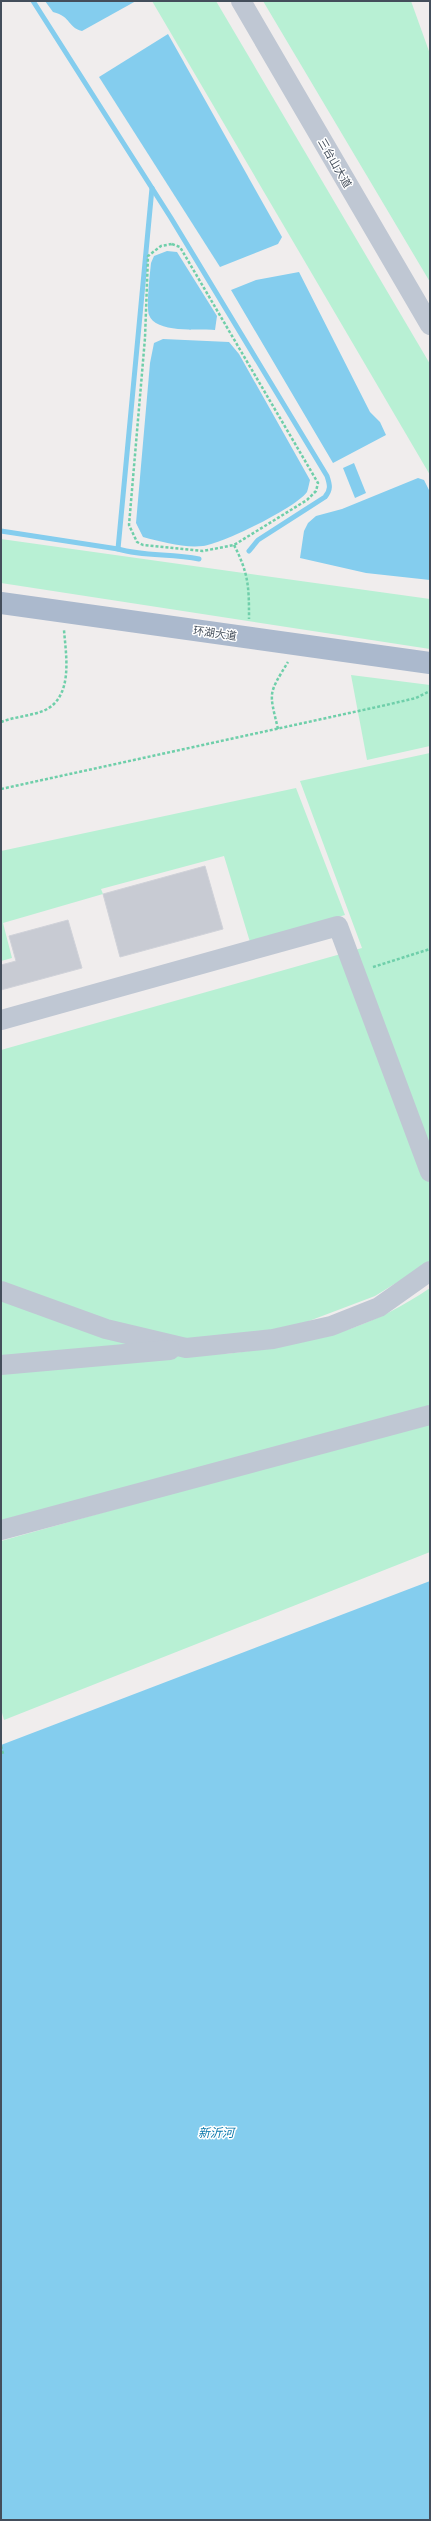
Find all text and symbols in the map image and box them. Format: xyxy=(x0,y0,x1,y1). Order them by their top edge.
street label: 三台山大道 xyxy=(316,136,354,190)
street label: 环湖大道 xyxy=(192,624,238,642)
water label: 新沂河 xyxy=(198,2126,236,2140)

